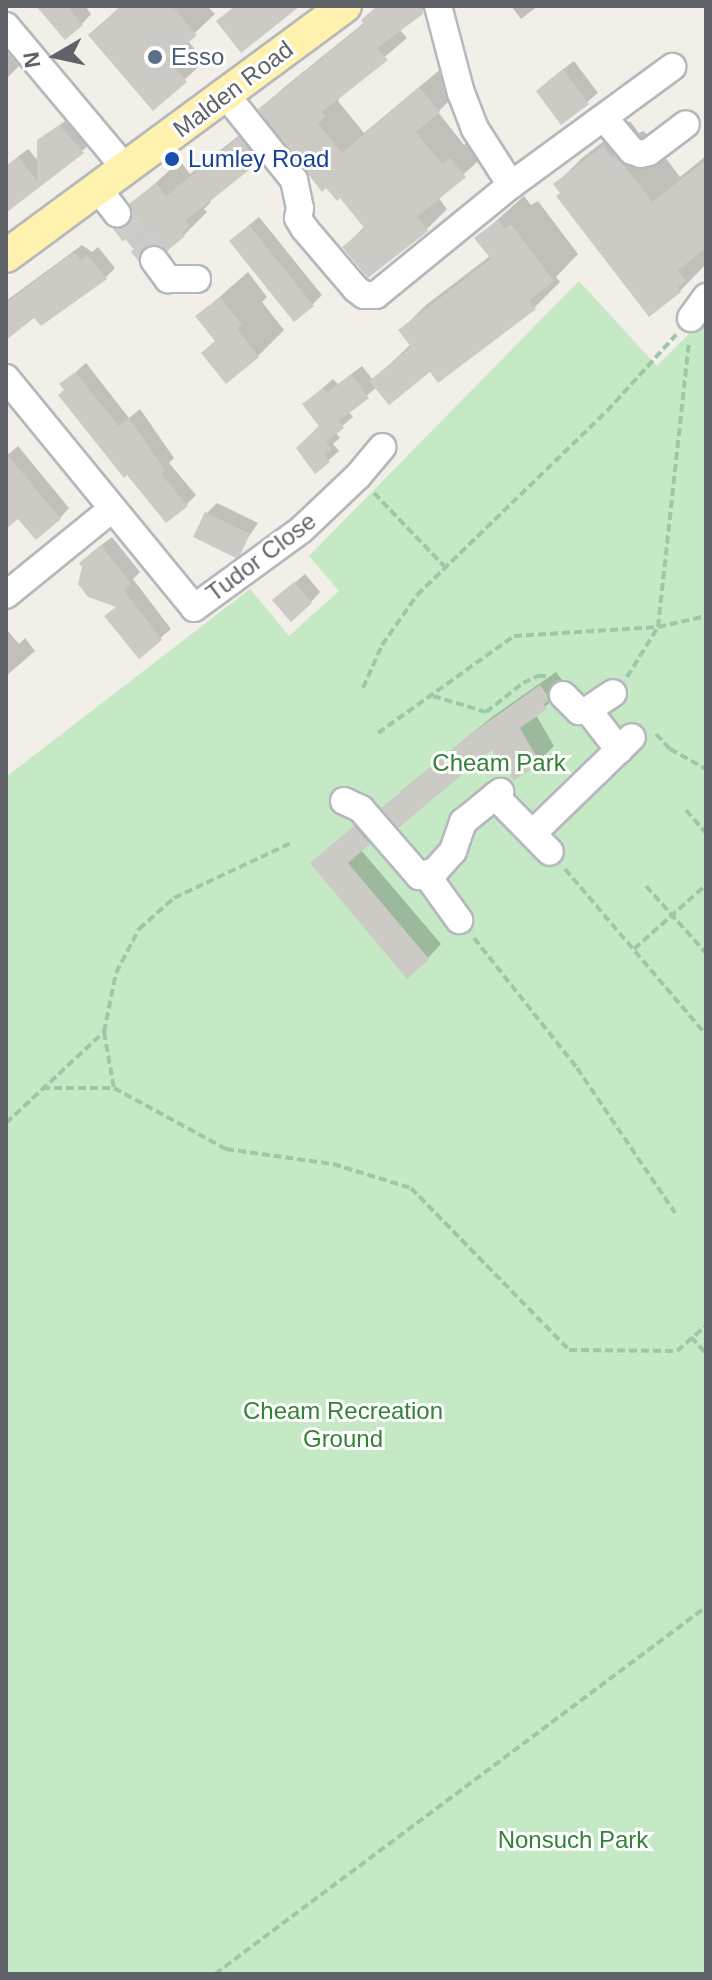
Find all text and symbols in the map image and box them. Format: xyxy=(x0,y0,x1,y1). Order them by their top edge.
north arrow xyxy=(16,16,96,96)
street label: Malden Road xyxy=(167,35,299,143)
place label: Esso xyxy=(171,43,224,71)
marker: Esso xyxy=(146,48,164,66)
text: N xyxy=(18,50,45,70)
place label: Lumley Road xyxy=(188,145,329,173)
marker: Lumley Road xyxy=(163,150,181,168)
street label: Tudor Close xyxy=(200,506,322,608)
park label: Cheam Park xyxy=(432,749,566,777)
park label: Cheam Recreation Ground xyxy=(243,1397,443,1453)
park label: Nonsuch Park xyxy=(498,1826,648,1854)

